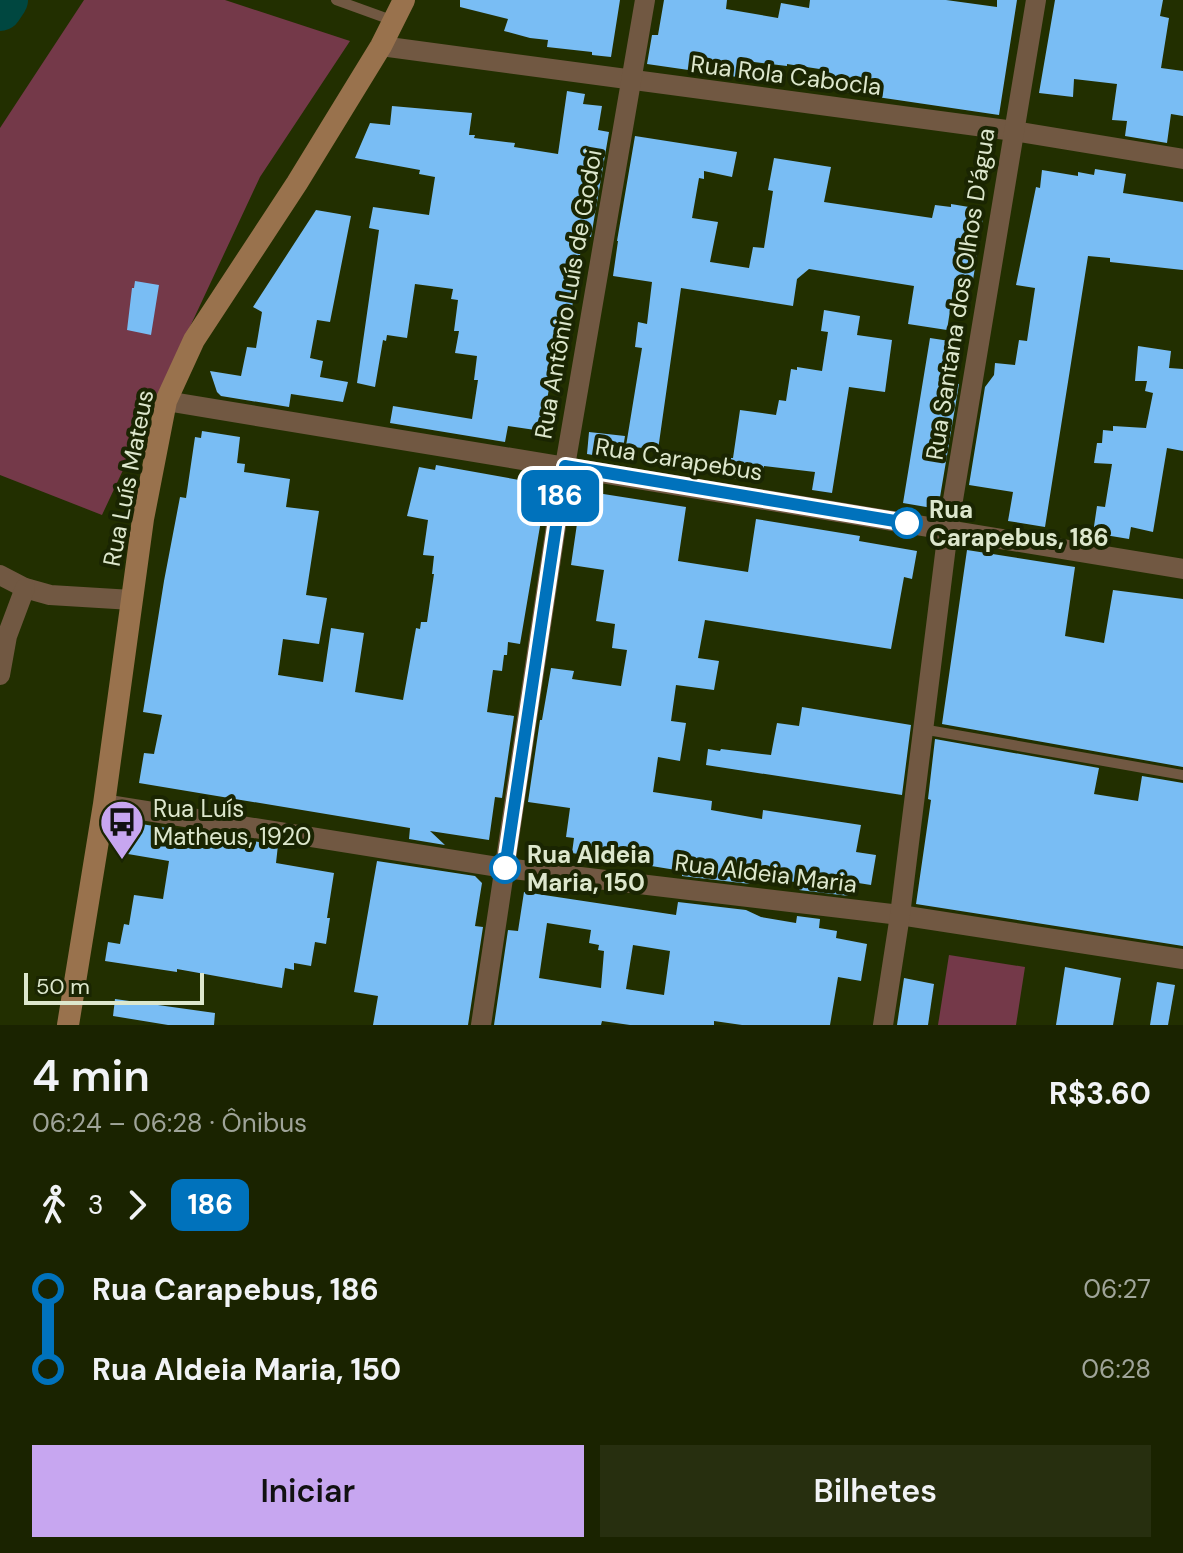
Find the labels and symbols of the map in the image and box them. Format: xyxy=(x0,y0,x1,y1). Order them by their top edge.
street label: Rua Rola Cabocla xyxy=(689,48,883,102)
street label: Rua Santana dos Olhos D'água xyxy=(918,126,1002,462)
street label: Rua Antônio Luís de Godoi xyxy=(527,147,609,441)
street label: Rua Luís Mateus xyxy=(96,387,160,569)
street label: Rua Carapebus xyxy=(593,430,765,488)
line badge: 186 xyxy=(514,470,606,522)
place label: Rua Carapebus, 186 xyxy=(929,494,1109,553)
marker: Rua Carapebus, 186 xyxy=(892,508,922,538)
place label: Rua Luís Matheus, 1920 xyxy=(153,793,311,852)
bus stop icon: Rua Luís Matheus, 1920 xyxy=(98,798,146,861)
place label: Rua Aldeia Maria, 150 xyxy=(527,839,651,898)
street label: Rua Aldeia Maria xyxy=(673,846,859,900)
marker: Rua Aldeia Maria, 150 xyxy=(490,853,520,883)
scale bar xyxy=(24,969,204,1005)

